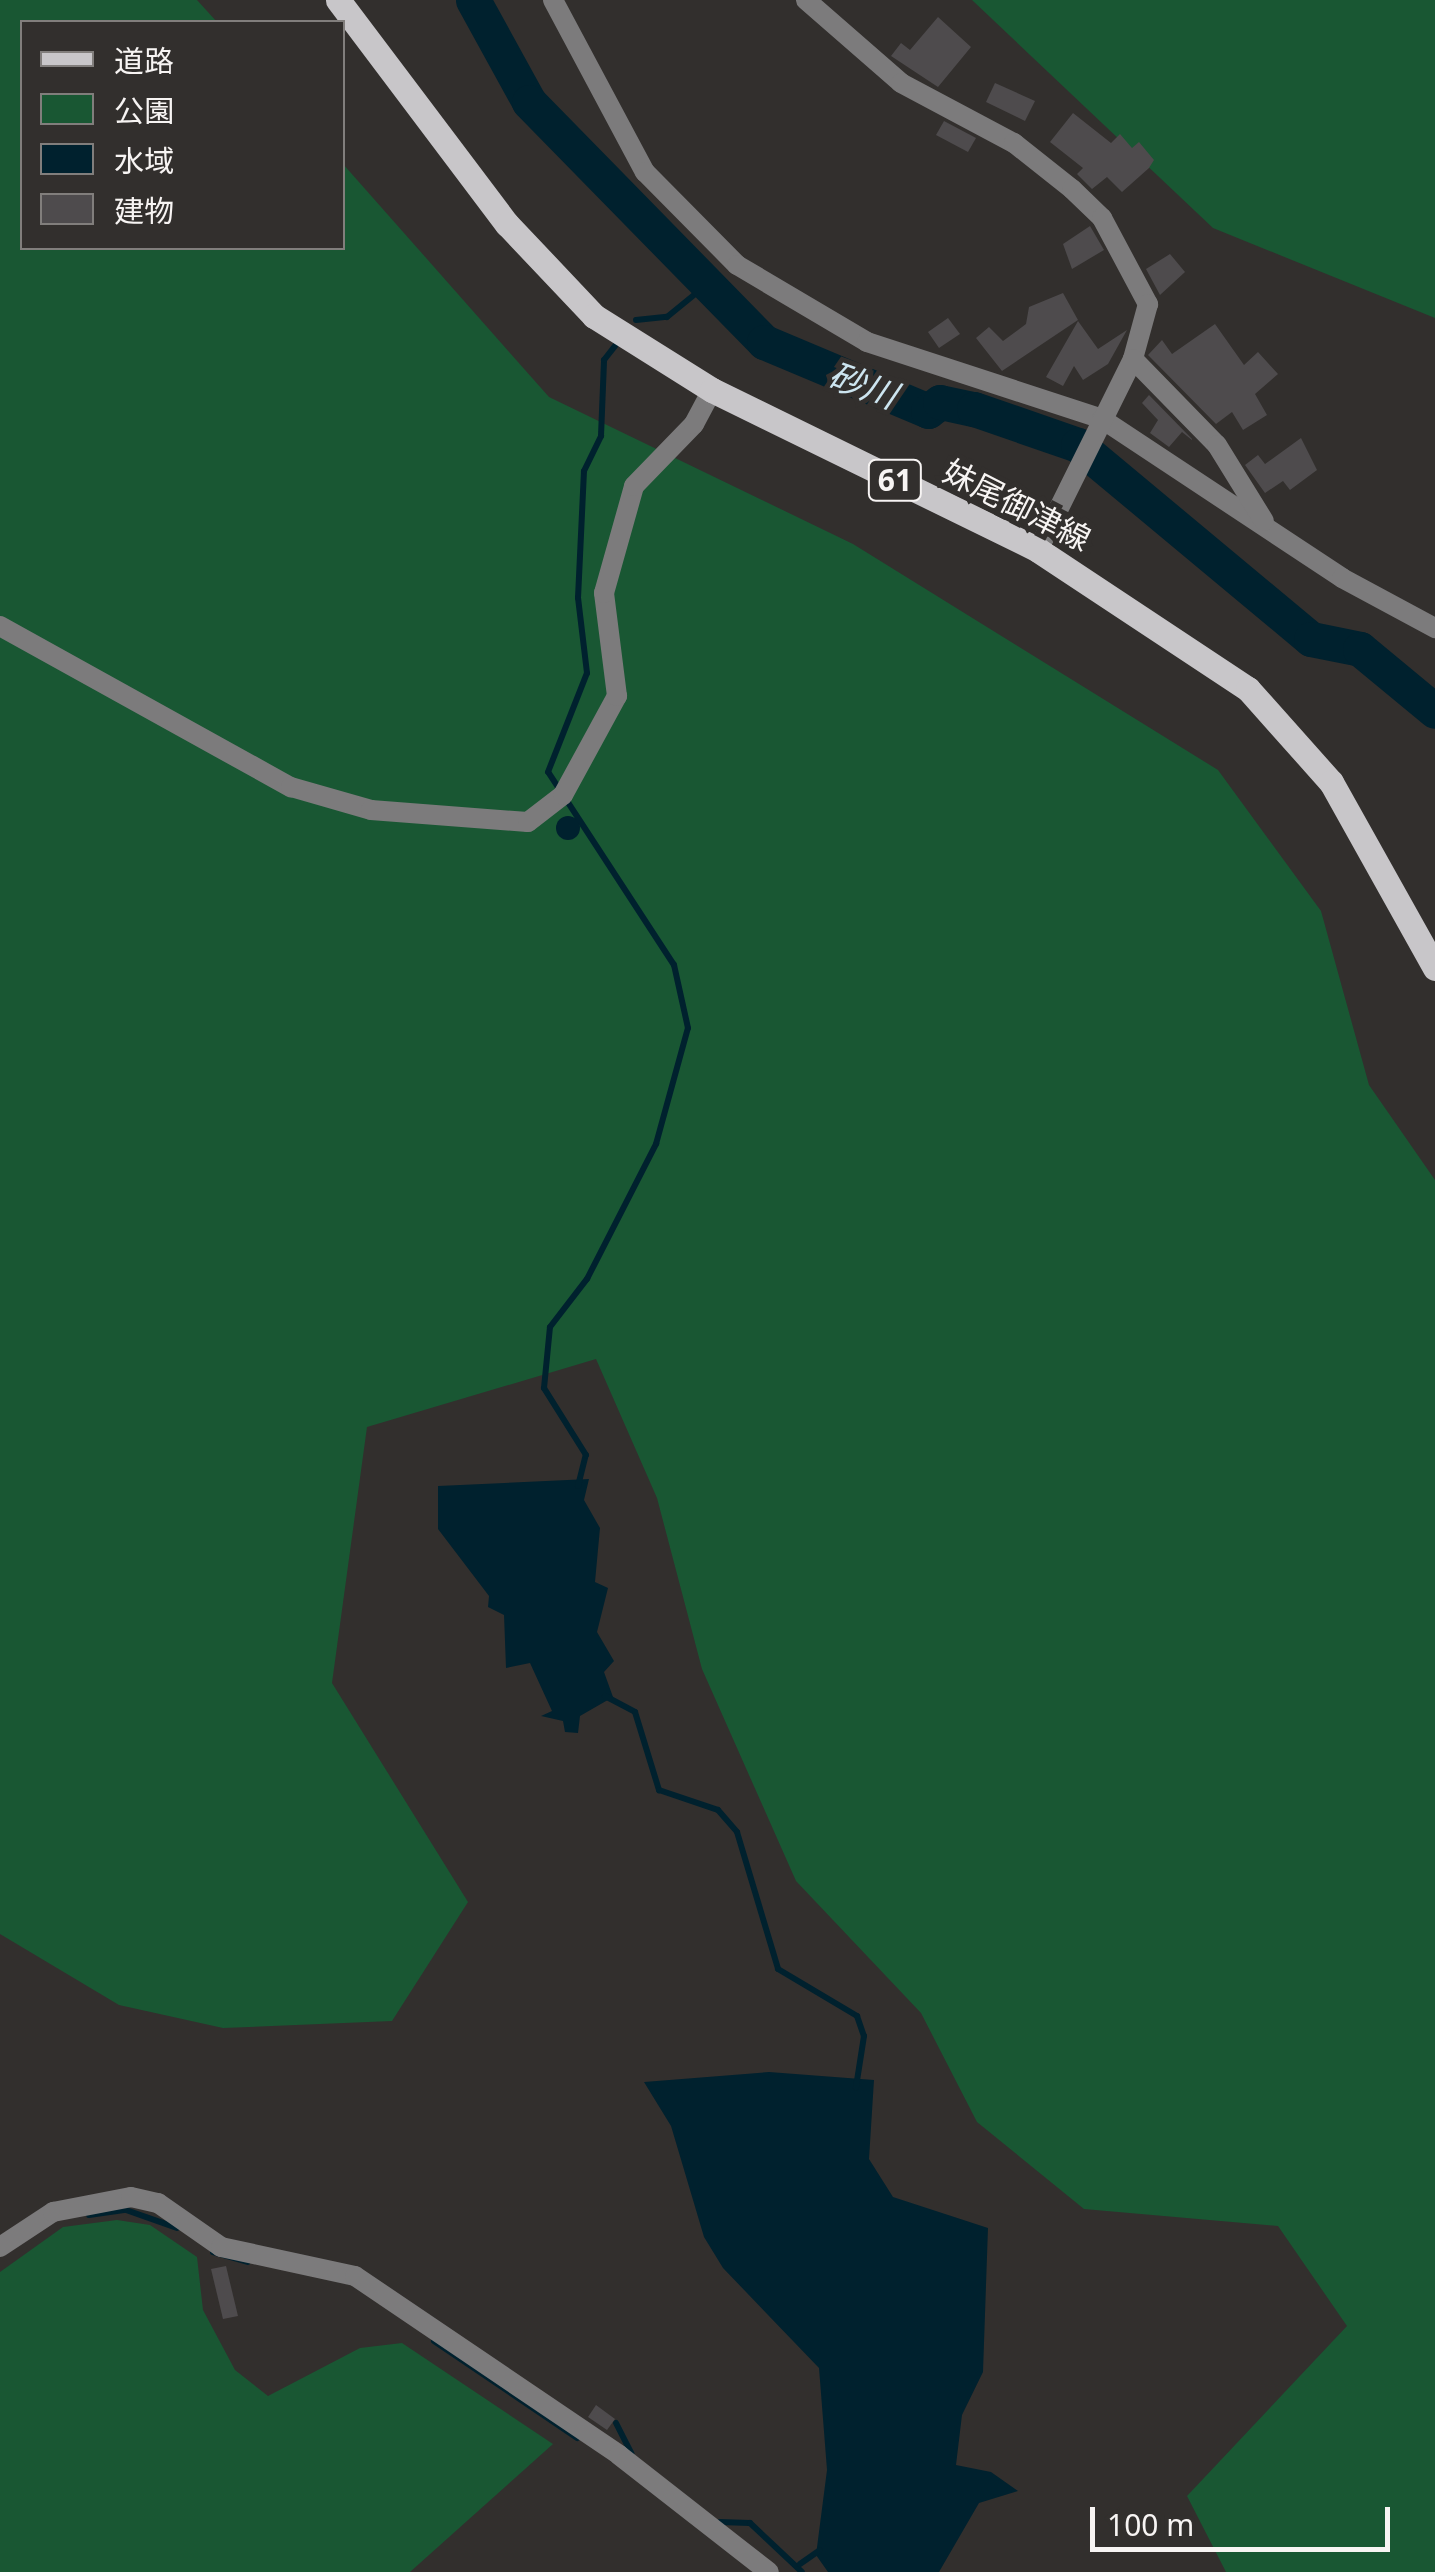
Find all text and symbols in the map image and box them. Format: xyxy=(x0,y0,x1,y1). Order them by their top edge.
legend xyxy=(20,20,345,250)
text: 道路 xyxy=(114,40,174,81)
text: 公園 xyxy=(114,90,174,131)
text: 水域 xyxy=(114,140,174,181)
text: 建物 xyxy=(114,190,174,231)
water label: 砂川 xyxy=(823,353,903,417)
street label: 妹尾御津線 xyxy=(937,452,1097,558)
road number: 61 xyxy=(868,455,922,505)
scale bar xyxy=(1095,2487,1395,2549)
text: 100 m xyxy=(1107,2504,1194,2545)

